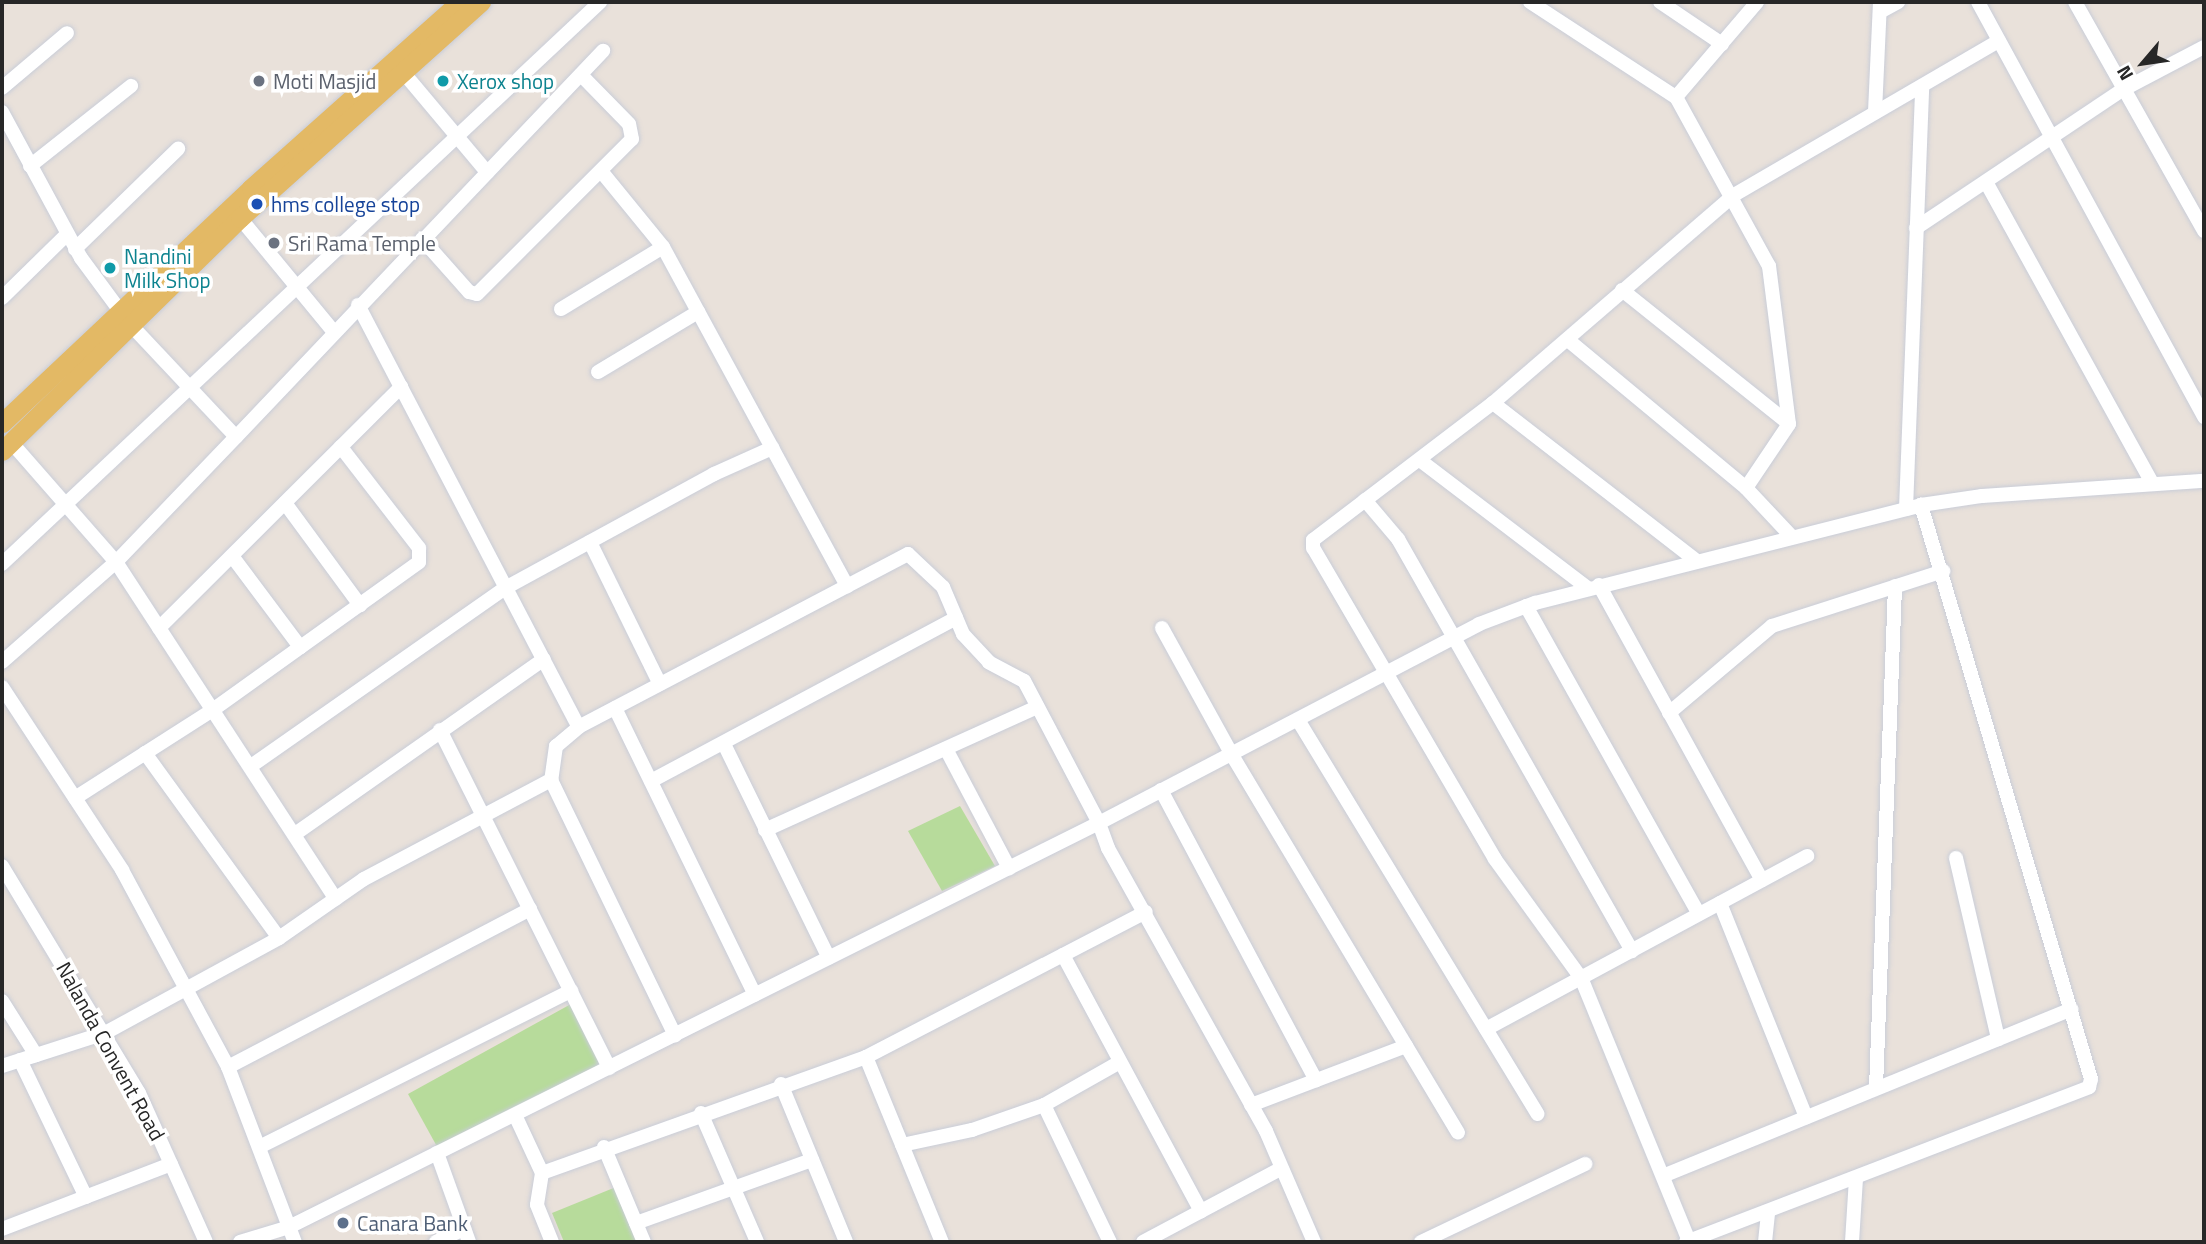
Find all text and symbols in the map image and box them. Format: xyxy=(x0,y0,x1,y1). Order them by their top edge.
north arrow xyxy=(2108,28,2178,98)
text: N xyxy=(2108,61,2140,86)
place label: Moti Masjid xyxy=(273,68,376,94)
place label: Xerox shop xyxy=(457,68,554,94)
marker: Moti Masjid xyxy=(251,73,267,89)
marker: Xerox shop xyxy=(435,73,451,89)
place label: hms college stop xyxy=(271,191,420,217)
marker: hms college stop xyxy=(249,196,265,212)
place label: Sri Rama Temple xyxy=(288,230,436,256)
marker: Sri Rama Temple xyxy=(266,235,282,251)
place label: Nandini Milk Shop xyxy=(124,243,211,293)
marker: Nandini Milk Shop xyxy=(102,260,118,276)
street label: Nalanda Convent Road xyxy=(51,957,171,1145)
place label: Canara Bank xyxy=(357,1210,468,1236)
marker: Canara Bank xyxy=(335,1215,351,1231)

